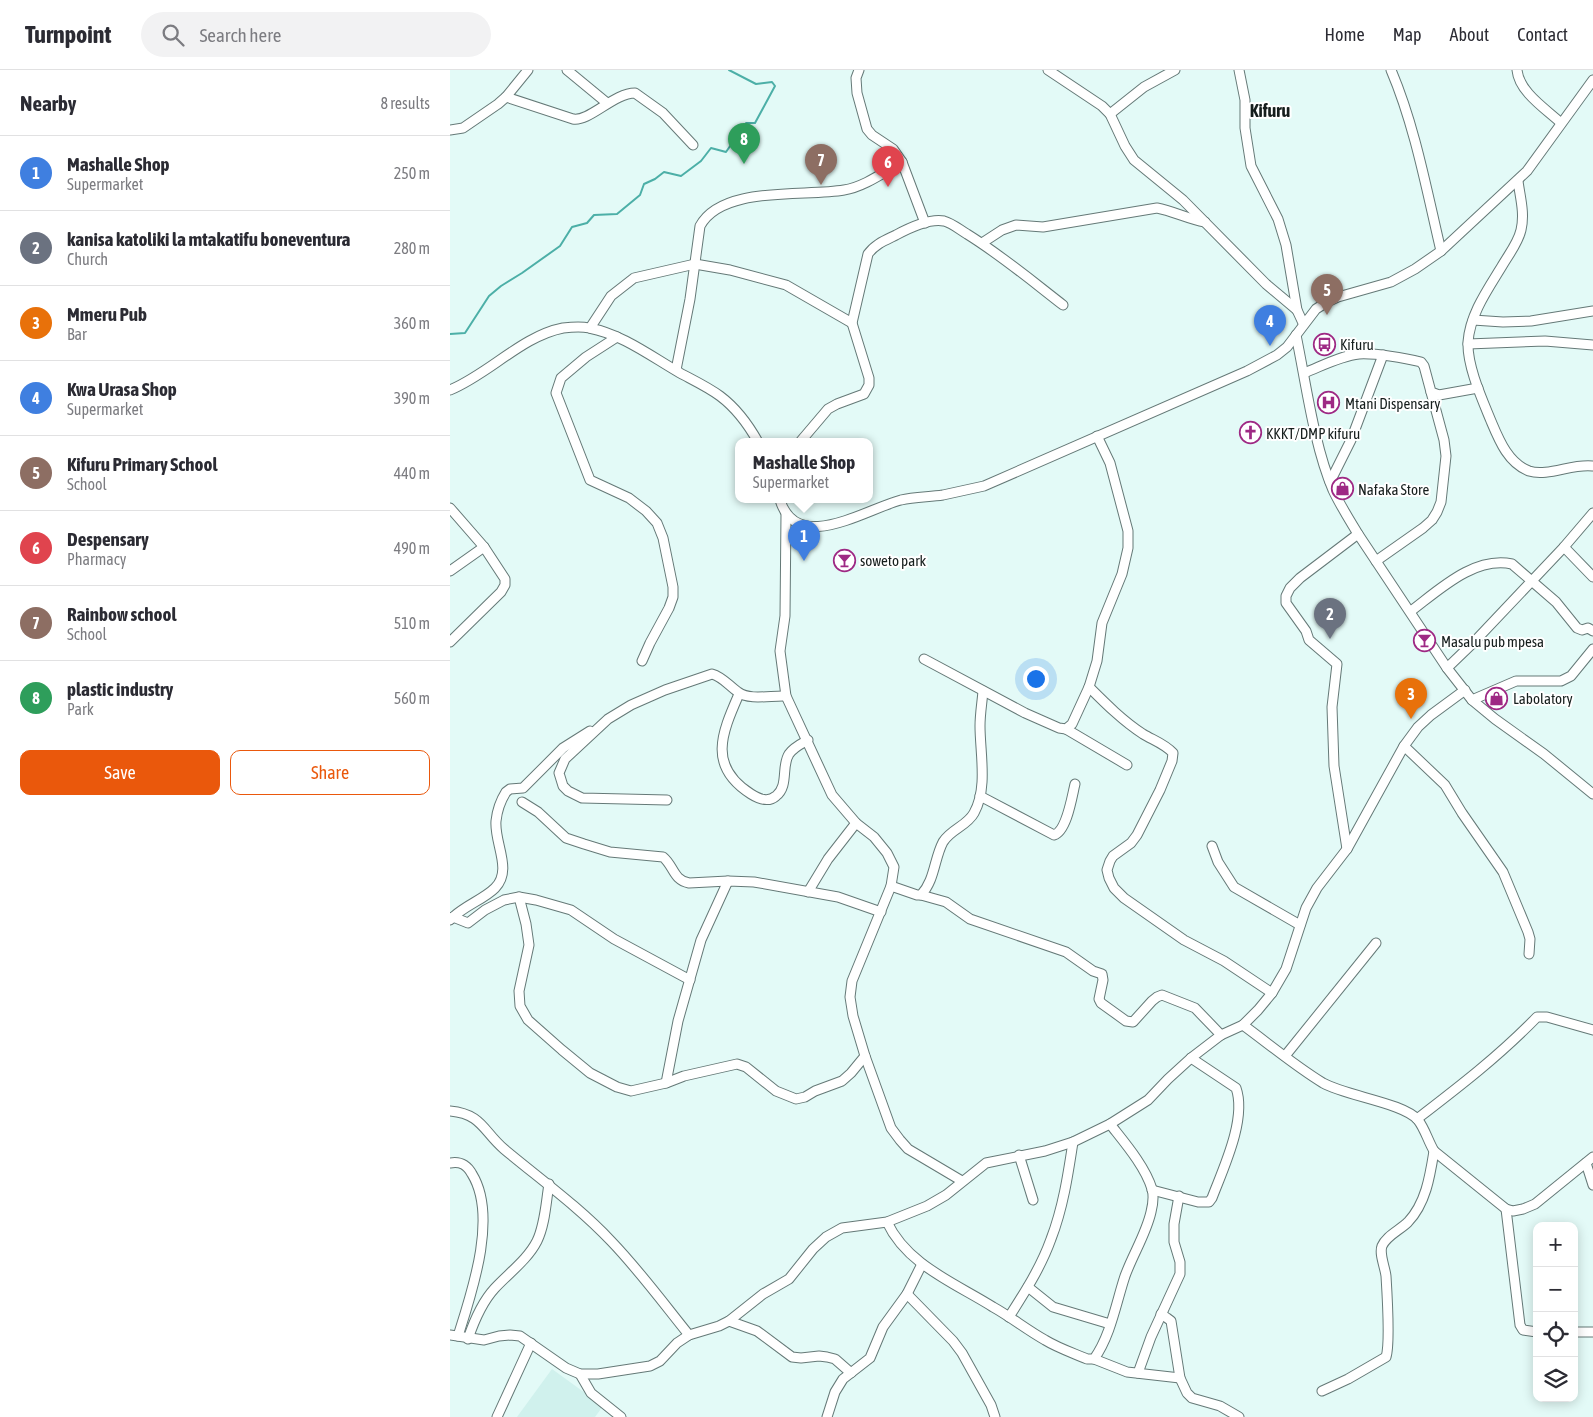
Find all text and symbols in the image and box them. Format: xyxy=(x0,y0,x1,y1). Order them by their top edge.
search box xyxy=(141,12,491,57)
text: Turnpoint xyxy=(25,21,111,48)
icon: search xyxy=(159,21,187,49)
text: Search here xyxy=(199,24,281,46)
text: Home xyxy=(1325,24,1365,45)
text: Map xyxy=(1393,24,1422,45)
text: About xyxy=(1450,24,1489,45)
text: Contact xyxy=(1517,24,1568,45)
text: Nearby xyxy=(20,91,76,115)
text: 8 results xyxy=(380,94,430,112)
district label: Kifuru xyxy=(1250,100,1291,121)
pin: 8 xyxy=(728,123,760,164)
pin: 7 xyxy=(805,144,837,185)
pin: 6 xyxy=(872,146,904,187)
text: Mashalle Shop xyxy=(67,153,170,175)
text: 1 xyxy=(32,164,40,182)
text: 250 m xyxy=(394,164,430,182)
text: Supermarket xyxy=(67,175,143,193)
text: kanisa katoliki la mtakatifu boneventura xyxy=(67,228,350,250)
text: 2 xyxy=(32,239,40,257)
text: 280 m xyxy=(394,239,430,257)
text: Church xyxy=(67,250,108,268)
pin: 5 xyxy=(1311,274,1343,315)
text: Mmeru Pub xyxy=(67,303,147,325)
pin: 4 xyxy=(1254,305,1286,346)
text: 3 xyxy=(32,314,40,332)
text: 360 m xyxy=(394,314,430,332)
text: Bar xyxy=(67,325,87,343)
bus stop icon: Kifuru xyxy=(1312,332,1336,356)
place label: Kifuru xyxy=(1340,336,1374,353)
text: Kwa Urasa Shop xyxy=(67,378,177,400)
text: 4 xyxy=(32,389,40,407)
text: 390 m xyxy=(394,389,430,407)
hospital icon: Mtani Dispensary xyxy=(1317,391,1341,415)
place label: Mtani Dispensary xyxy=(1345,395,1440,412)
text: Supermarket xyxy=(67,400,143,418)
church icon: KKKT/DMP kifuru xyxy=(1238,421,1262,445)
place label: KKKT/DMP kifuru xyxy=(1266,425,1360,442)
popup xyxy=(735,438,873,503)
text: Mashalle Shop xyxy=(753,451,855,473)
text: Kifuru Primary School xyxy=(67,453,217,475)
text: 5 xyxy=(32,464,40,482)
text: 440 m xyxy=(394,464,430,482)
text: Supermarket xyxy=(753,473,829,491)
text: School xyxy=(67,475,107,493)
shop icon: Nafaka Store xyxy=(1330,477,1354,501)
place label: Nafaka Store xyxy=(1358,481,1430,498)
pin: 1 xyxy=(788,520,820,561)
text: Despensary xyxy=(67,528,149,550)
text: 6 xyxy=(32,539,40,557)
text: 490 m xyxy=(394,539,430,557)
bar icon: soweto park xyxy=(832,548,856,572)
text: Pharmacy xyxy=(67,550,126,568)
place label: soweto park xyxy=(860,552,927,569)
pin: 2 xyxy=(1314,598,1346,639)
text: Rainbow school xyxy=(67,603,176,625)
text: 7 xyxy=(32,614,40,632)
text: 510 m xyxy=(394,614,430,632)
text: School xyxy=(67,625,107,643)
bar icon: Masalu pub mpesa xyxy=(1413,629,1437,653)
place label: Masalu pub mpesa xyxy=(1441,633,1544,650)
your location xyxy=(1023,666,1049,692)
text: plastic industry xyxy=(67,678,173,700)
pin: 3 xyxy=(1395,678,1427,719)
shop icon: Labolatory xyxy=(1485,686,1509,710)
text: 8 xyxy=(32,689,40,707)
text: 560 m xyxy=(394,689,430,707)
place label: Labolatory xyxy=(1513,690,1573,707)
text: Park xyxy=(67,700,94,718)
button: Save xyxy=(20,750,220,795)
button: Share xyxy=(230,750,430,795)
map controls xyxy=(1533,1222,1578,1402)
button: + xyxy=(1533,1222,1578,1267)
button: − xyxy=(1533,1267,1578,1312)
button: locate xyxy=(1533,1312,1578,1357)
button: layers xyxy=(1533,1357,1578,1402)

